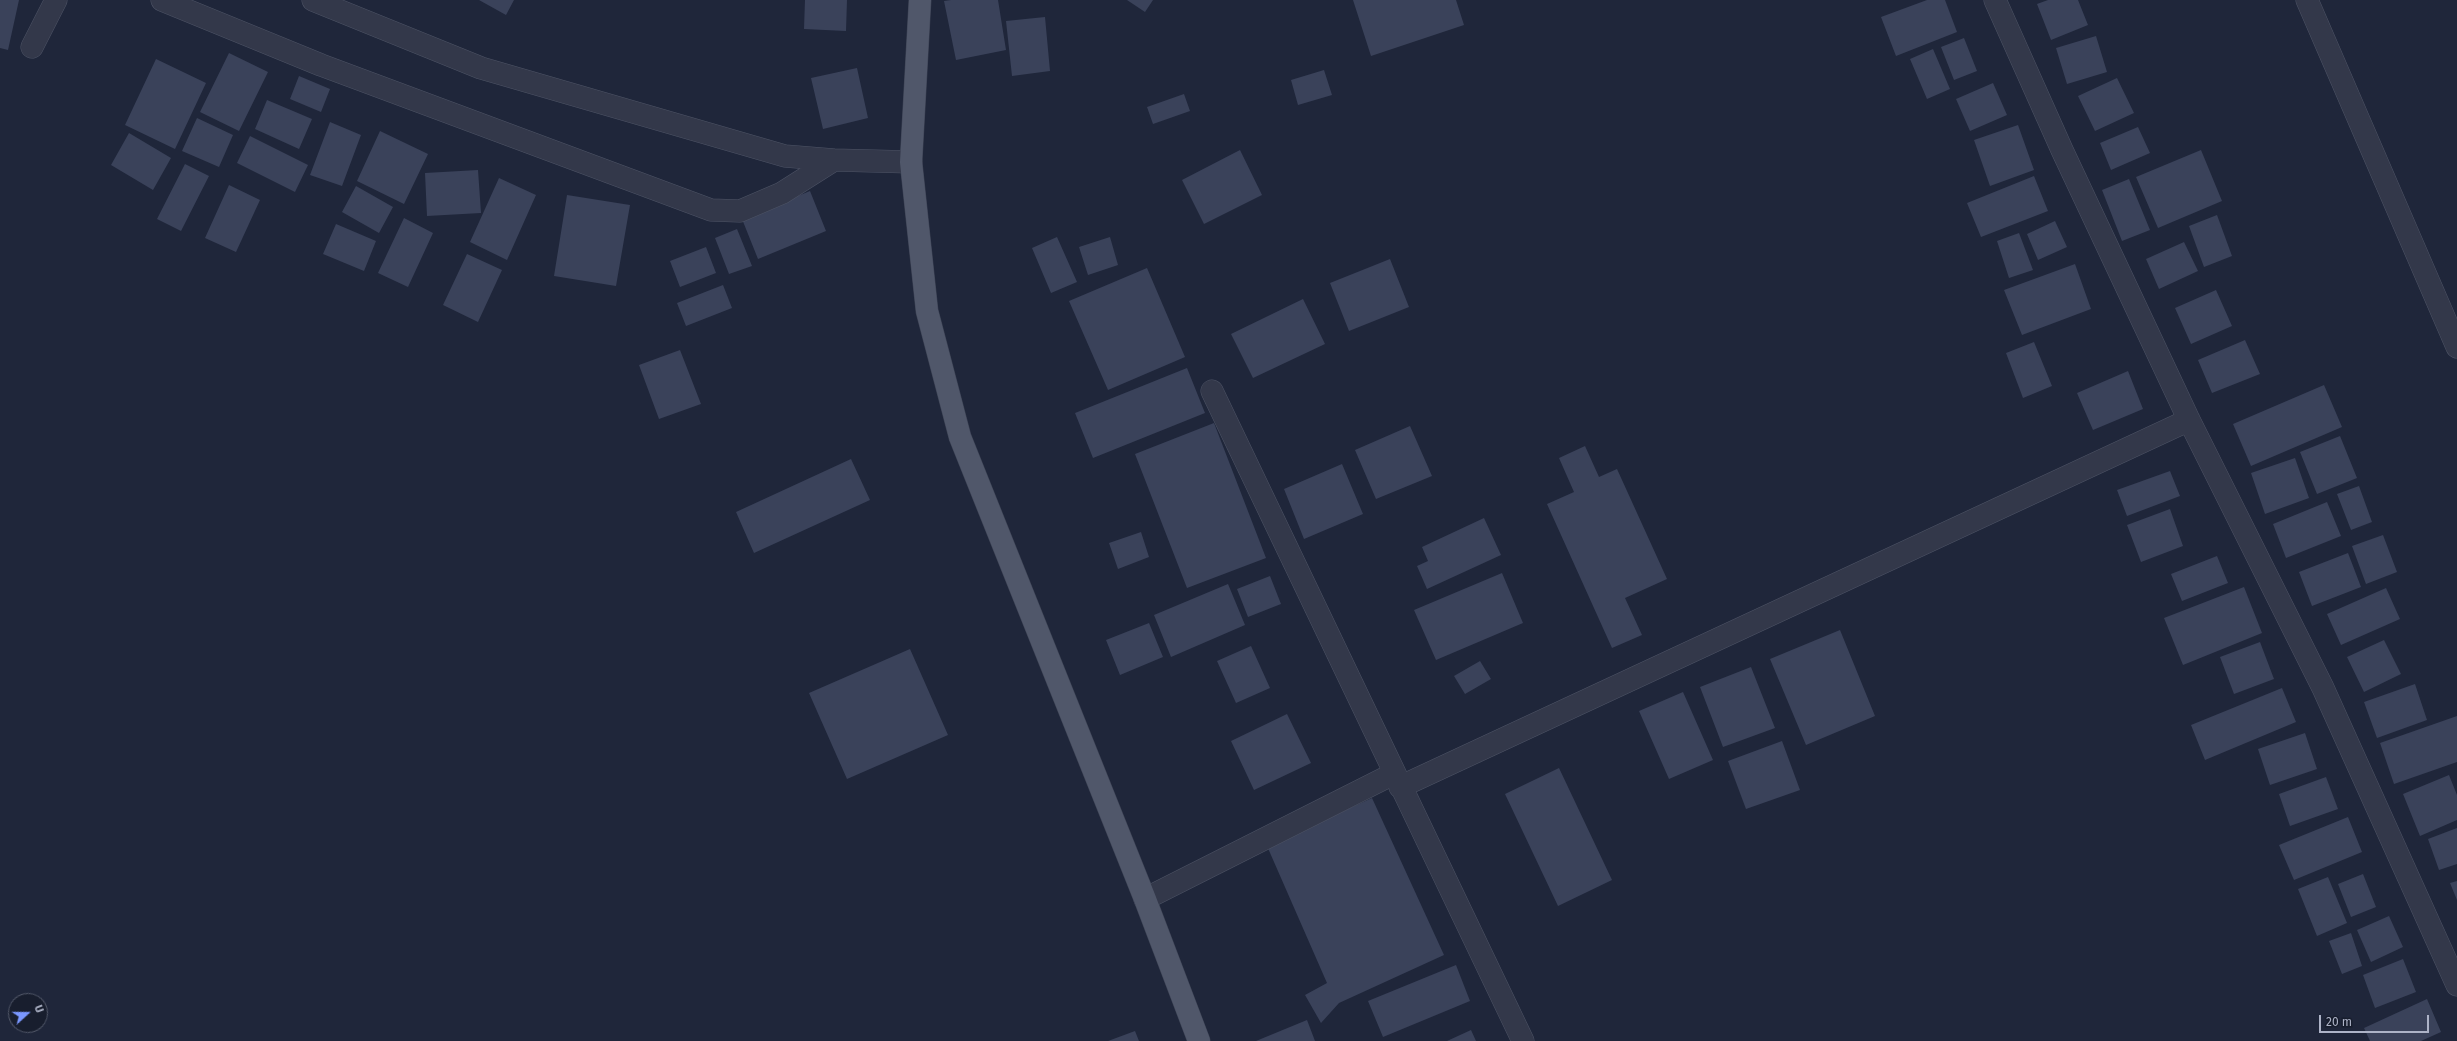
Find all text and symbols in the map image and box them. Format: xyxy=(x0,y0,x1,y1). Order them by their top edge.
north arrow xyxy=(8,993,48,1033)
text: U xyxy=(31,1003,46,1015)
scale bar xyxy=(2321,1007,2431,1033)
text: 20 m xyxy=(2326,1015,2352,1029)

